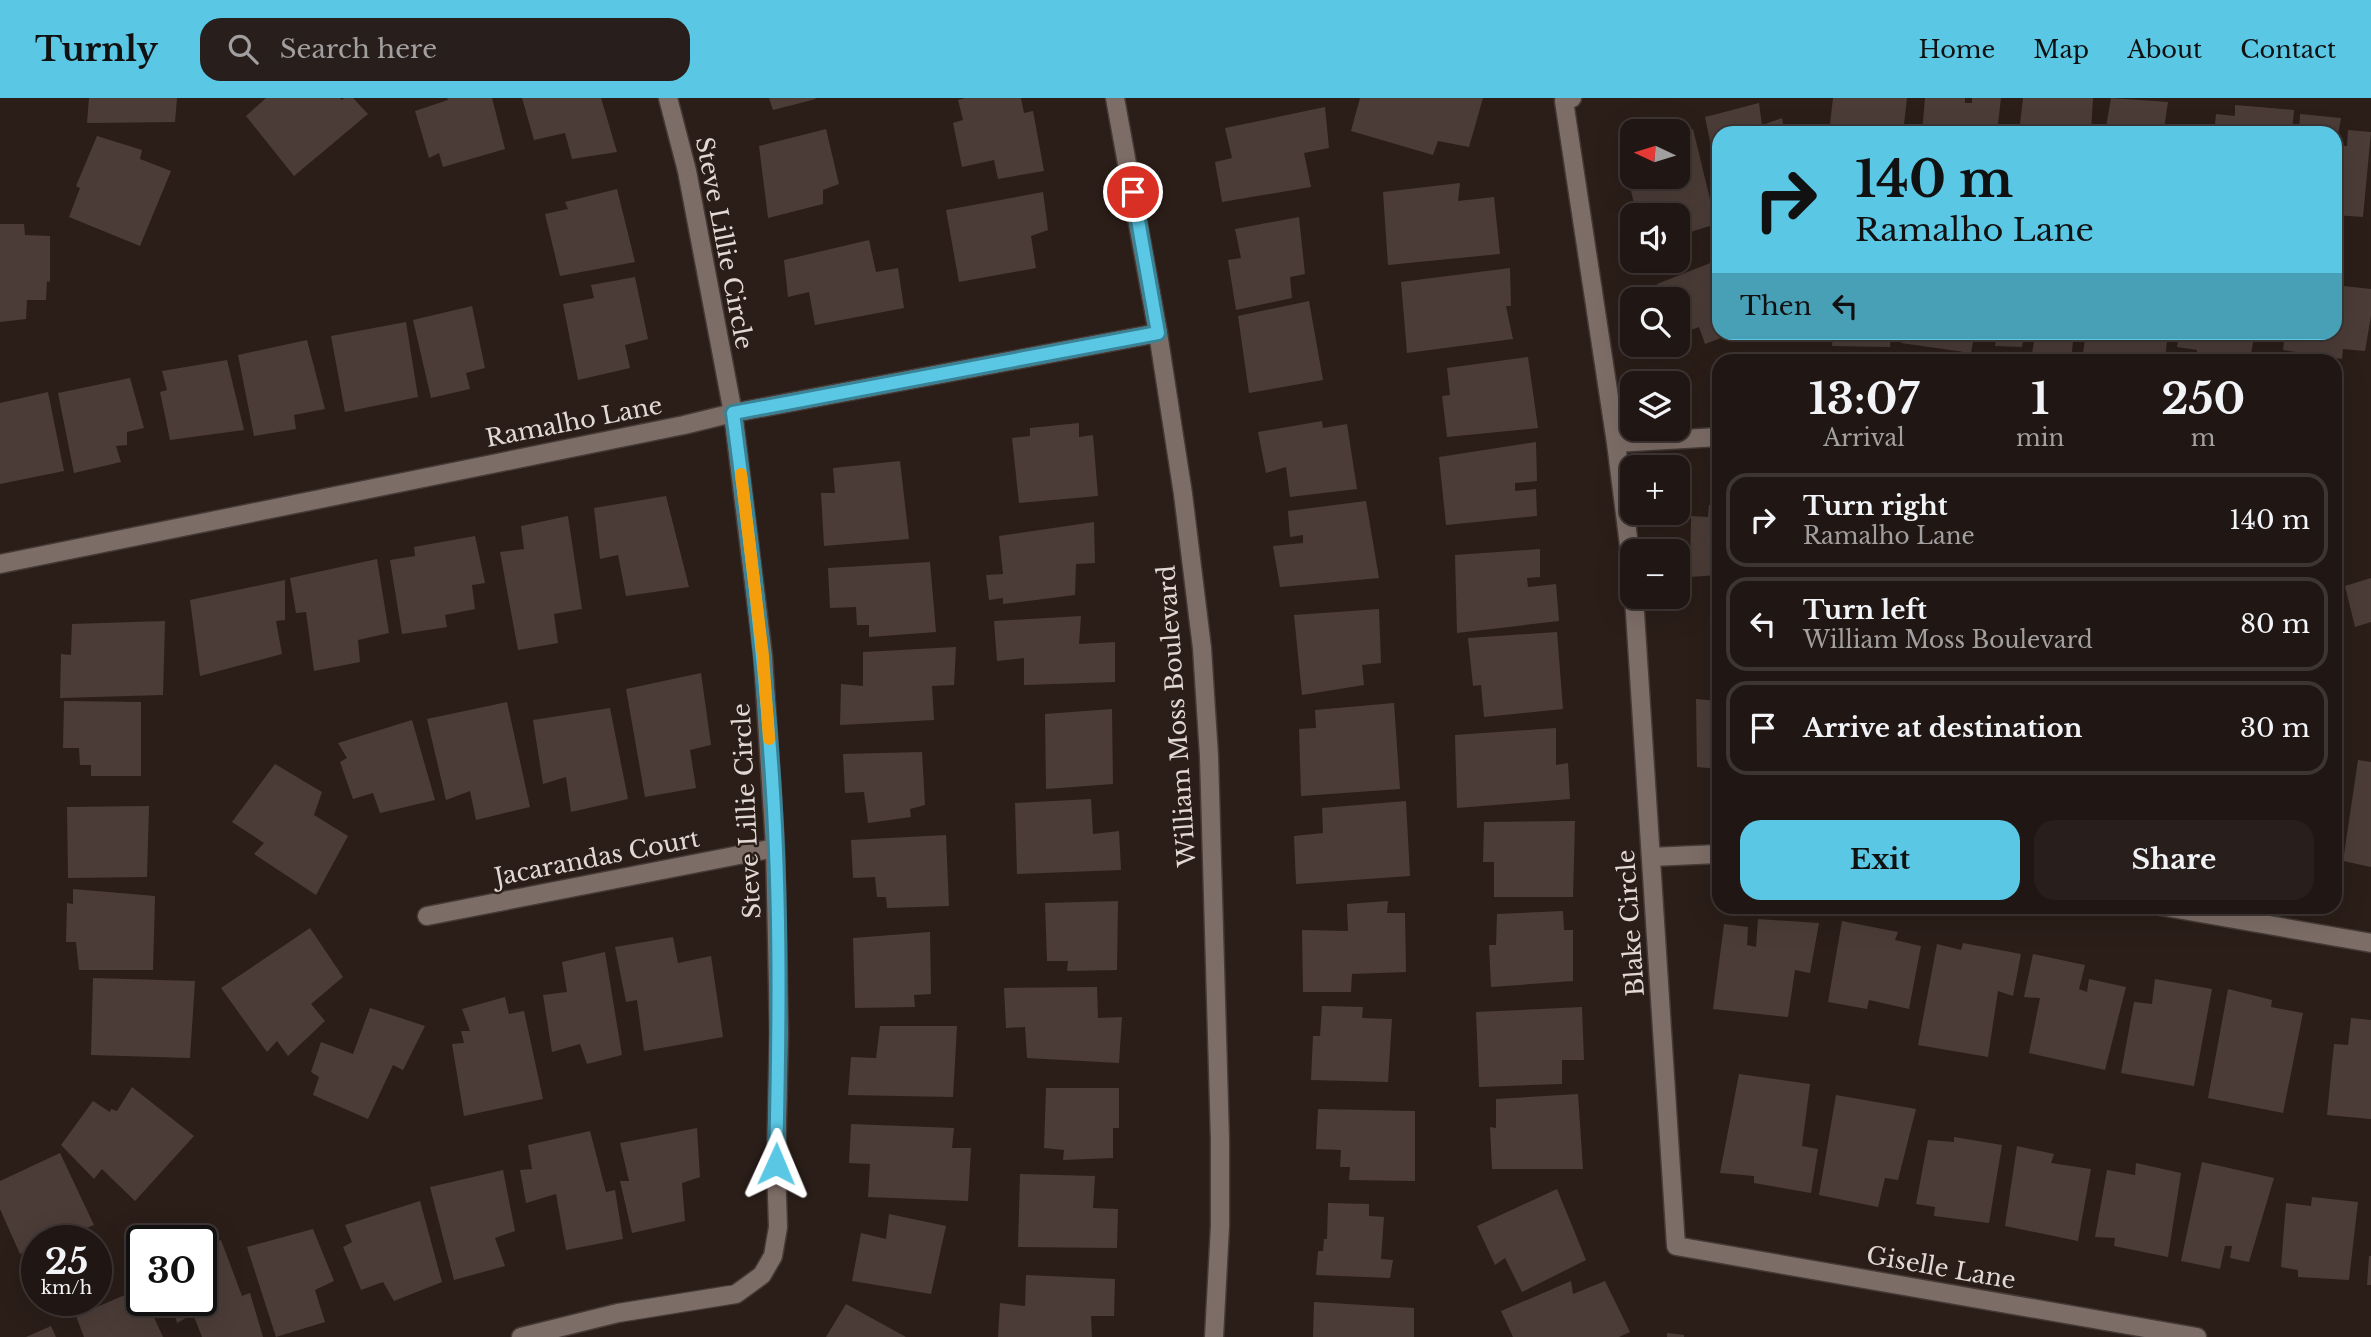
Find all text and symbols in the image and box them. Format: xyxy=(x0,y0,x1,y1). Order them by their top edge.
search box xyxy=(200,18,690,81)
text: Turnly xyxy=(35,29,158,70)
icon: search xyxy=(224,30,262,68)
text: Search here xyxy=(280,33,437,65)
text: Home xyxy=(1919,35,1995,64)
text: Map xyxy=(2033,35,2089,64)
text: About xyxy=(2127,35,2202,64)
text: Contact xyxy=(2240,35,2336,64)
north arrow xyxy=(1620,119,1690,189)
map controls xyxy=(1620,119,1690,609)
street label: Steve Lillie Circle xyxy=(690,134,759,352)
text: 140 m xyxy=(1855,149,2013,210)
icon: right xyxy=(1740,154,1831,245)
pin xyxy=(1103,162,1163,222)
icon: arrive xyxy=(1114,173,1152,211)
button: sound xyxy=(1620,203,1690,273)
text: Ramalho Lane xyxy=(1855,210,2094,250)
button: search xyxy=(1620,287,1690,357)
icon: left xyxy=(1826,287,1864,325)
text: Then xyxy=(1740,290,1812,322)
button: layers xyxy=(1620,371,1690,441)
text: 13:07 xyxy=(1809,373,1919,425)
text: 1 xyxy=(2031,373,2049,425)
text: 250 xyxy=(2161,373,2245,425)
street label: Ramalho Lane xyxy=(483,390,665,453)
text: Arrival xyxy=(1823,424,1905,452)
text: min xyxy=(2016,424,2064,452)
text: m xyxy=(2191,424,2216,452)
button: + xyxy=(1620,455,1690,525)
text: Turn right xyxy=(1803,490,1948,522)
icon: right xyxy=(1744,501,1782,539)
text: 140 m xyxy=(2229,504,2310,536)
text: Ramalho Lane xyxy=(1803,522,1975,550)
button: − xyxy=(1620,539,1690,609)
street label: William Moss Boulevard xyxy=(1151,564,1202,869)
text: Turn left xyxy=(1803,594,1927,626)
icon: left xyxy=(1744,605,1782,643)
text: 80 m xyxy=(2240,608,2310,640)
text: William Moss Boulevard xyxy=(1803,626,2093,654)
street label: Steve Lillie Circle xyxy=(726,703,767,919)
icon: arrive xyxy=(1744,709,1782,747)
text: Arrive at destination xyxy=(1803,712,2083,744)
text: 30 m xyxy=(2240,712,2310,744)
button: Exit xyxy=(1740,820,2020,900)
button: Share xyxy=(2034,820,2314,900)
street label: Jacarandas Court xyxy=(489,823,702,892)
street label: Blake Circle xyxy=(1611,849,1650,997)
position arrow xyxy=(739,1127,813,1201)
speed limit sign: 30 xyxy=(126,1225,217,1316)
text: 25 xyxy=(45,1240,88,1283)
street label: Giselle Lane xyxy=(1864,1240,2018,1295)
text: km/h xyxy=(41,1277,92,1299)

